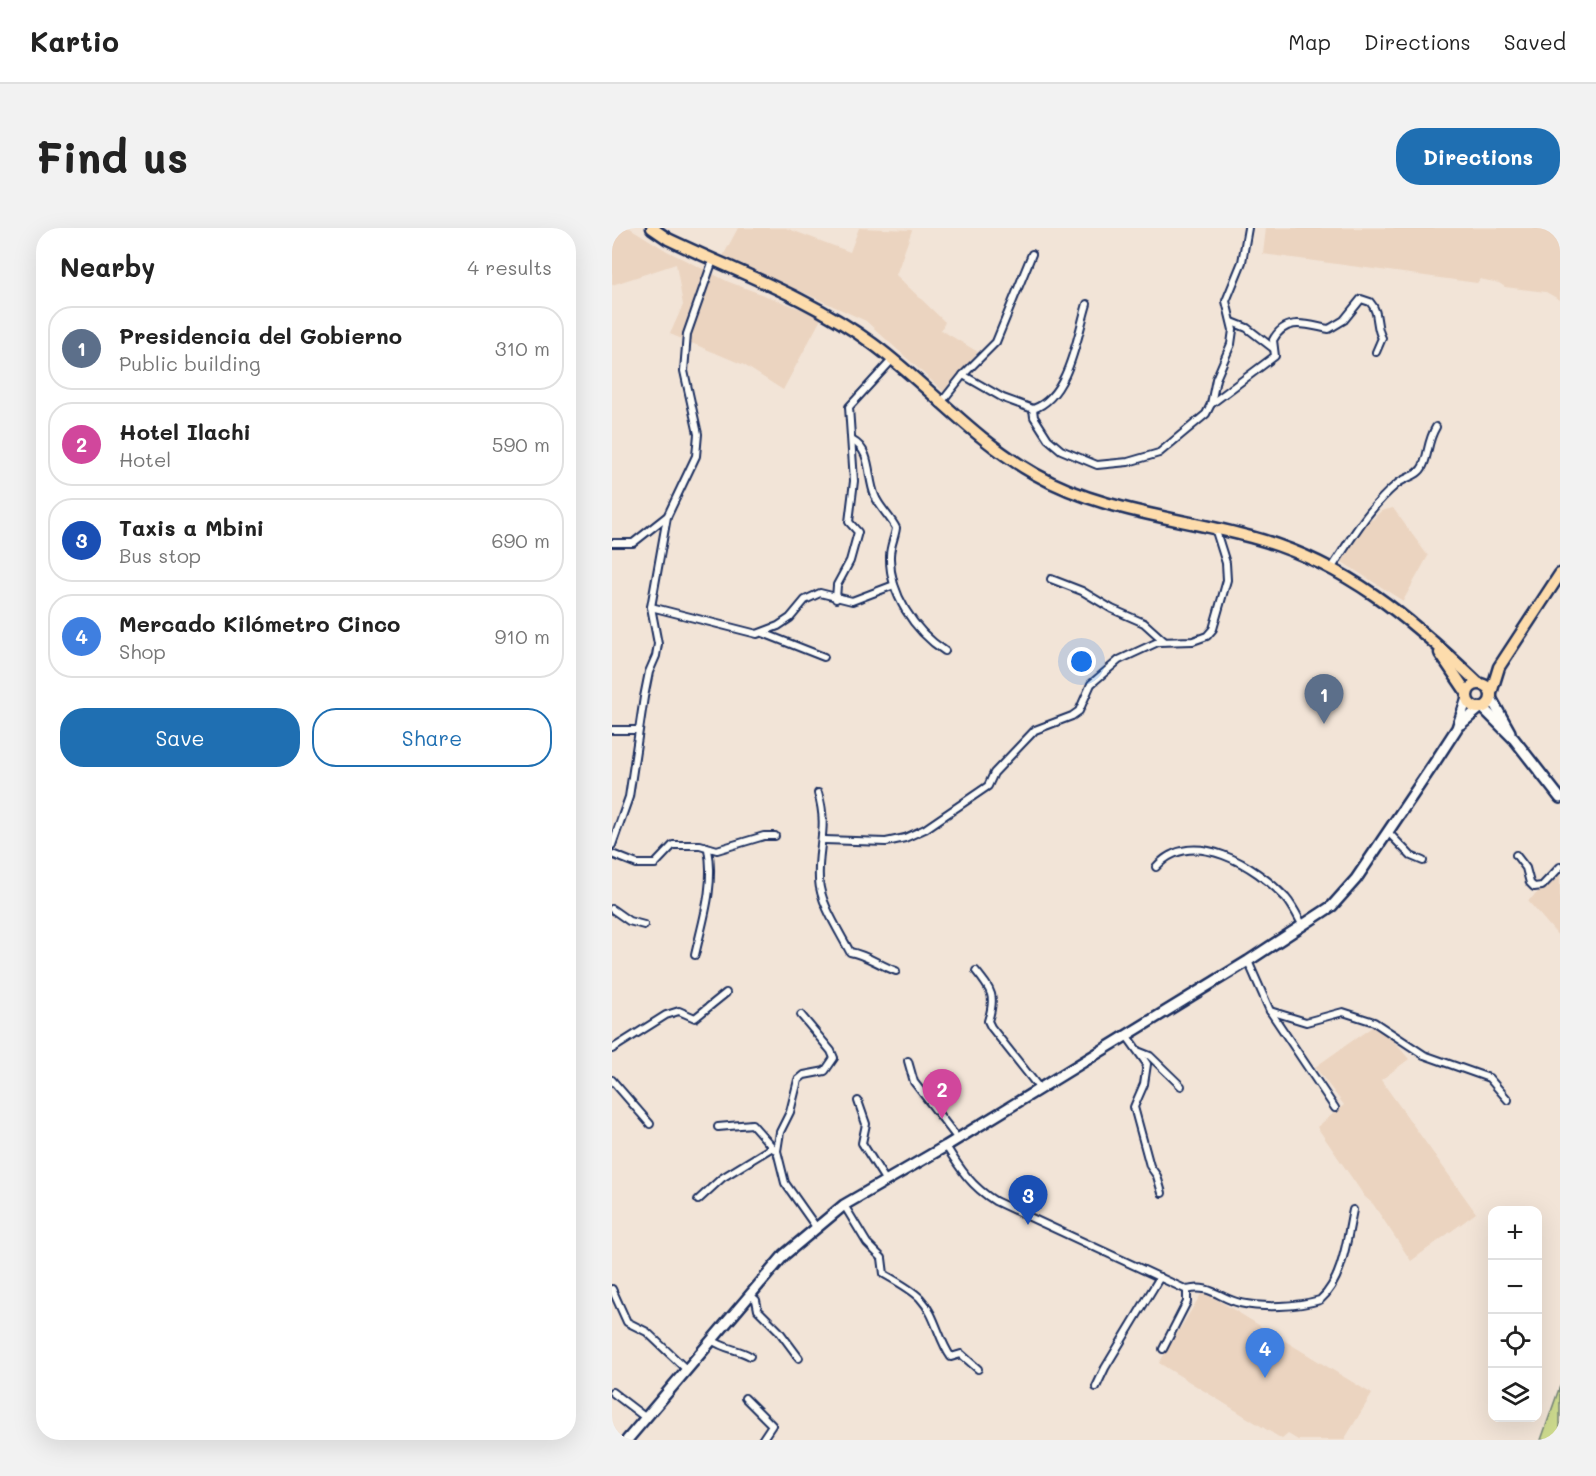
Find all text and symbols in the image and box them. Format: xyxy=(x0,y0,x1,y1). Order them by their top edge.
text: Kartio xyxy=(30,23,119,59)
text: Map xyxy=(1288,28,1331,55)
text: Directions xyxy=(1364,28,1471,55)
text: Saved xyxy=(1504,28,1566,55)
button: Directions xyxy=(1396,128,1560,185)
text: Find us xyxy=(36,129,188,184)
text: Nearby xyxy=(60,250,155,284)
text: 4 results xyxy=(467,254,552,280)
text: Presidencia del Gobierno xyxy=(119,321,402,350)
text: 1 xyxy=(77,335,86,361)
text: 310 m xyxy=(495,335,550,361)
text: Public building xyxy=(119,350,261,376)
text: Hotel Ilachi xyxy=(119,417,251,446)
text: 2 xyxy=(76,431,87,457)
text: 590 m xyxy=(492,431,550,457)
text: Hotel xyxy=(119,446,171,472)
text: Taxis a Mbini xyxy=(119,513,264,542)
text: 3 xyxy=(76,527,88,553)
text: 690 m xyxy=(491,527,550,553)
text: Bus stop xyxy=(119,542,201,568)
text: Mercado Kilómetro Cinco xyxy=(119,609,400,638)
text: 4 xyxy=(75,623,88,649)
text: 910 m xyxy=(495,623,550,649)
text: Shop xyxy=(119,638,166,664)
your location xyxy=(1067,647,1096,676)
pin: 1 xyxy=(1304,674,1344,724)
button: Save xyxy=(60,708,300,767)
button: Share xyxy=(312,708,552,767)
pin: 2 xyxy=(922,1070,962,1119)
pin: 3 xyxy=(1008,1176,1048,1225)
map controls xyxy=(1488,1206,1542,1422)
button: + xyxy=(1488,1206,1542,1260)
button: − xyxy=(1488,1260,1542,1314)
button: locate xyxy=(1488,1314,1542,1368)
pin: 4 xyxy=(1246,1328,1284,1378)
button: layers xyxy=(1488,1368,1542,1422)

